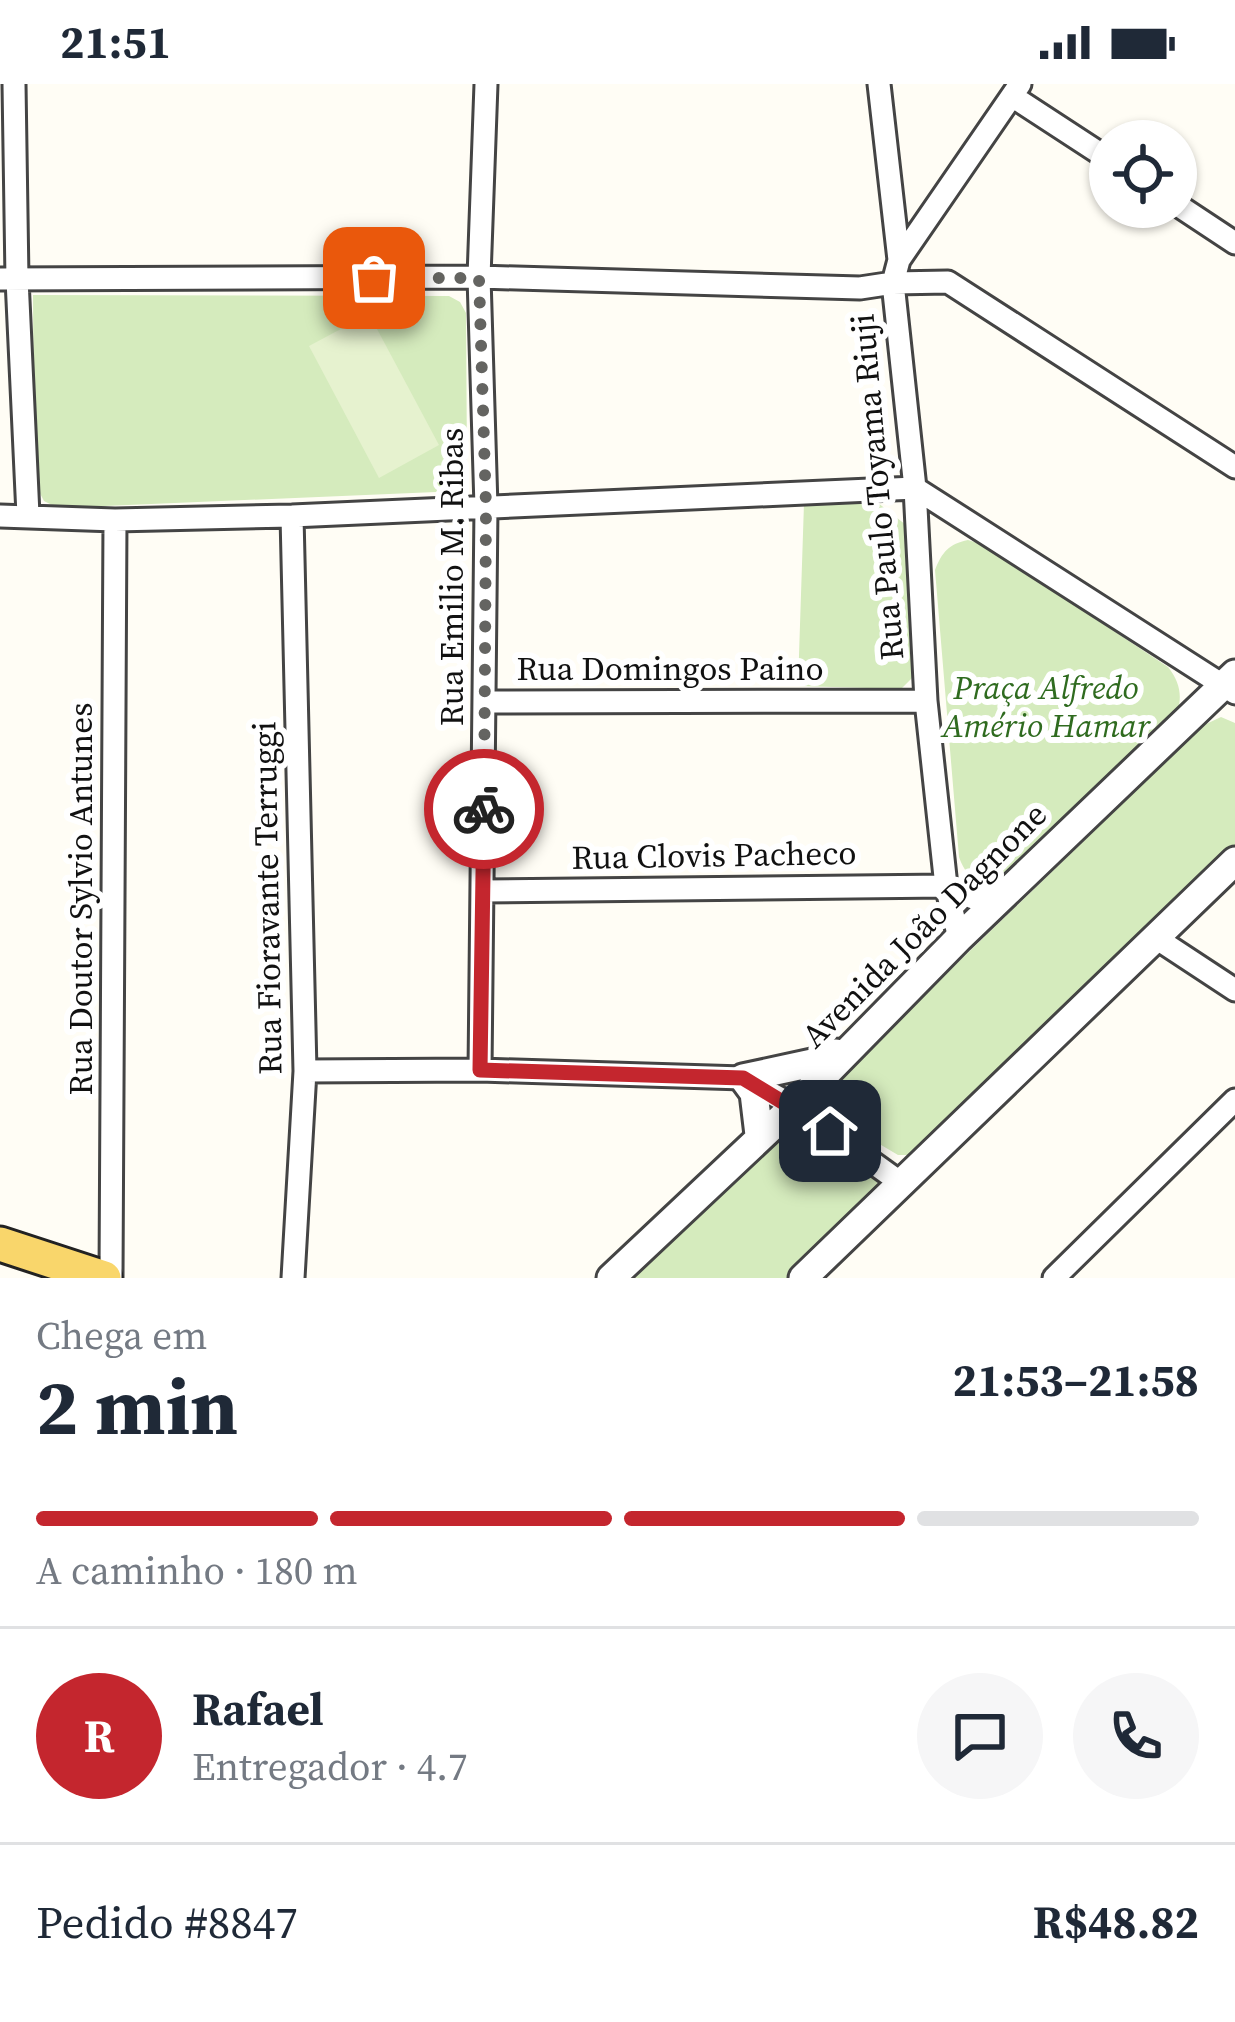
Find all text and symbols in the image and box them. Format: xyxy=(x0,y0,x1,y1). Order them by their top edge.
text: 21:51 xyxy=(60,11,171,73)
map controls xyxy=(1089,120,1197,228)
button: locate xyxy=(1089,120,1197,228)
pin xyxy=(323,227,425,329)
icon: bag xyxy=(341,245,407,311)
street label: Rua Paulo Toyama Riuji xyxy=(839,312,915,662)
street label: Rua Emilio M. Ribas xyxy=(429,428,474,726)
street label: Rua Domingos Paino xyxy=(516,646,824,691)
park label: Praça Alfredo Amério Hamar xyxy=(940,665,1151,748)
street label: Rua Doutor Sylvio Antunes xyxy=(58,703,103,1095)
street label: Rua Fioravante Terruggi xyxy=(241,721,293,1075)
courier xyxy=(424,749,544,869)
icon: bike xyxy=(451,776,517,842)
street label: Avenida João Dagnone xyxy=(791,792,1057,1058)
street label: Rua Clovis Pacheco xyxy=(571,830,857,880)
pin xyxy=(779,1080,881,1182)
icon: home xyxy=(797,1098,863,1164)
text: Chega em xyxy=(36,1309,207,1362)
text: 21:53–21:58 xyxy=(953,1349,1199,1411)
text: 2 min xyxy=(36,1353,238,1460)
text: A caminho · 180 m xyxy=(36,1544,358,1597)
button: chat xyxy=(917,1673,1043,1799)
button: phone xyxy=(1073,1673,1199,1799)
text: Rafael xyxy=(192,1678,324,1740)
text: R xyxy=(84,1705,114,1767)
text: Entregador · 4.7 xyxy=(192,1740,468,1793)
text: Pedido #8847 xyxy=(36,1891,298,1953)
text: R$48.82 xyxy=(1033,1891,1199,1953)

